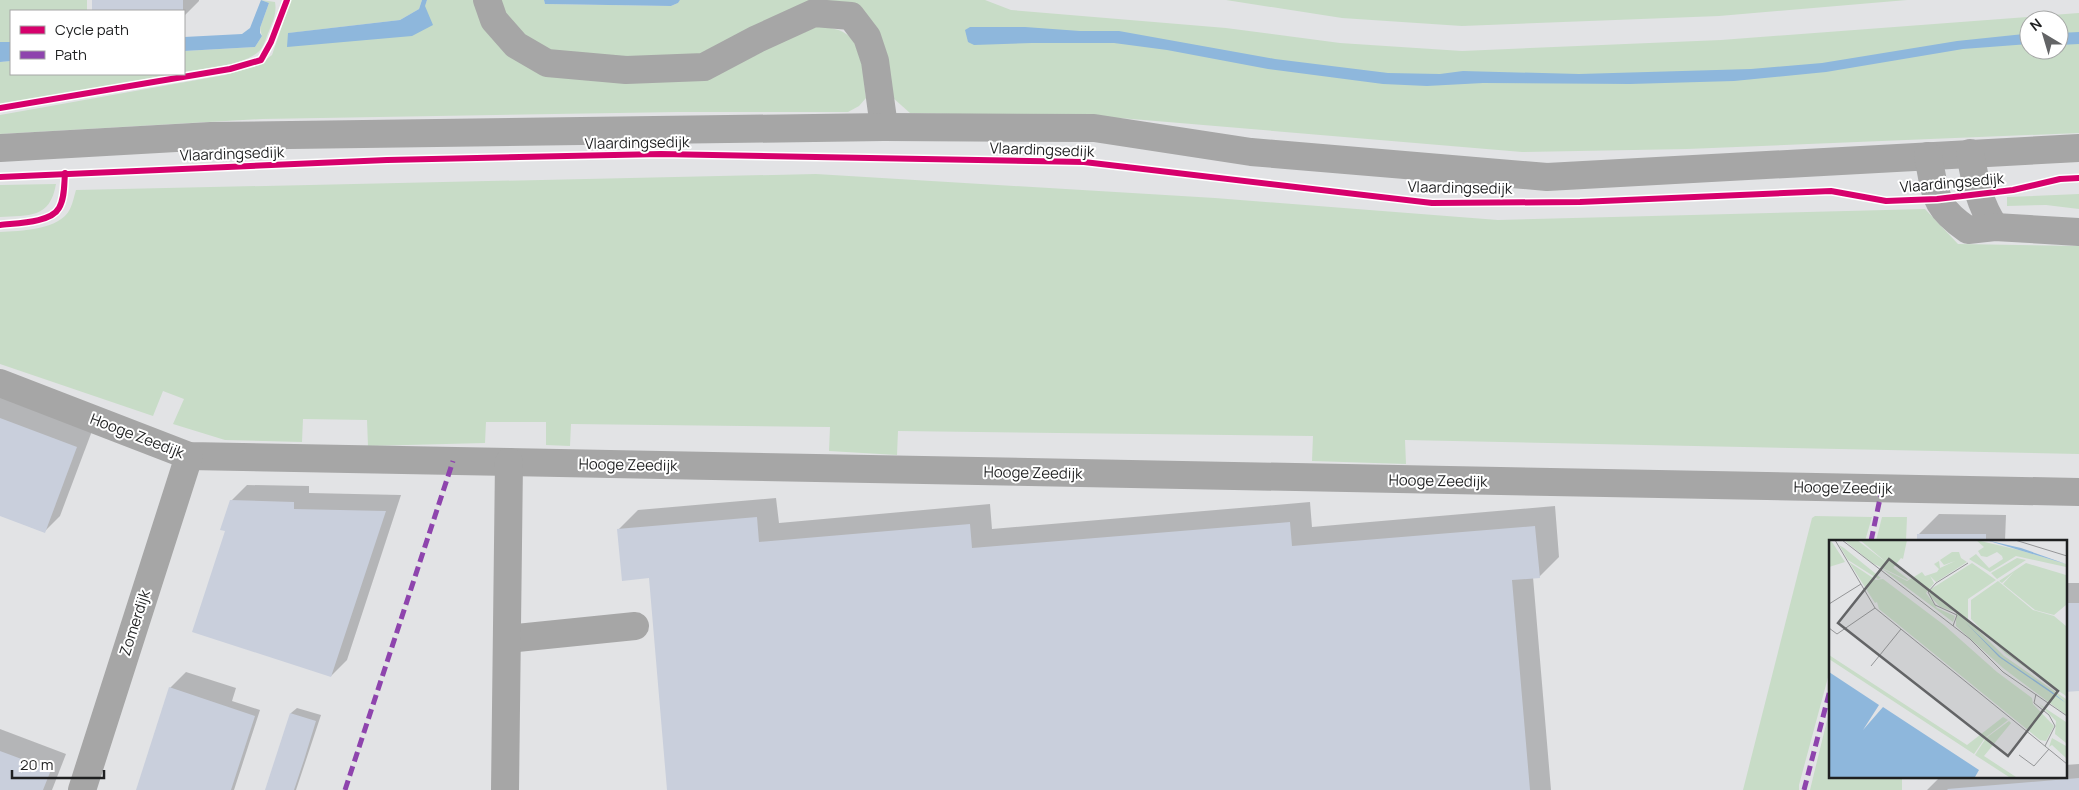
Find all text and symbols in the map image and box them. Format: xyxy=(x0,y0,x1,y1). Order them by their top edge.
legend xyxy=(10,10,185,75)
north arrow xyxy=(2019,10,2069,60)
text: N xyxy=(2026,14,2046,35)
text: Cycle path xyxy=(55,19,129,40)
text: Path xyxy=(55,44,87,65)
street label: Vlaardingsedijk xyxy=(585,131,690,154)
street label: Vlaardingsedijk xyxy=(989,137,1095,162)
street label: Vlaardingsedijk xyxy=(179,141,285,166)
street label: Vlaardingsedijk xyxy=(1899,167,2006,198)
street label: Vlaardingsedijk xyxy=(1408,176,1513,199)
street label: Hooge Zeedijk xyxy=(87,408,188,463)
street label: Hooge Zeedijk xyxy=(578,453,678,476)
street label: Hooge Zeedijk xyxy=(983,461,1083,484)
street label: Hooge Zeedijk xyxy=(1388,469,1488,492)
street label: Hooge Zeedijk xyxy=(1793,476,1893,499)
inset map xyxy=(1829,540,2066,778)
street label: Zomerdijk xyxy=(114,587,155,659)
scale bar xyxy=(12,748,105,780)
text: 20 m xyxy=(20,754,53,775)

